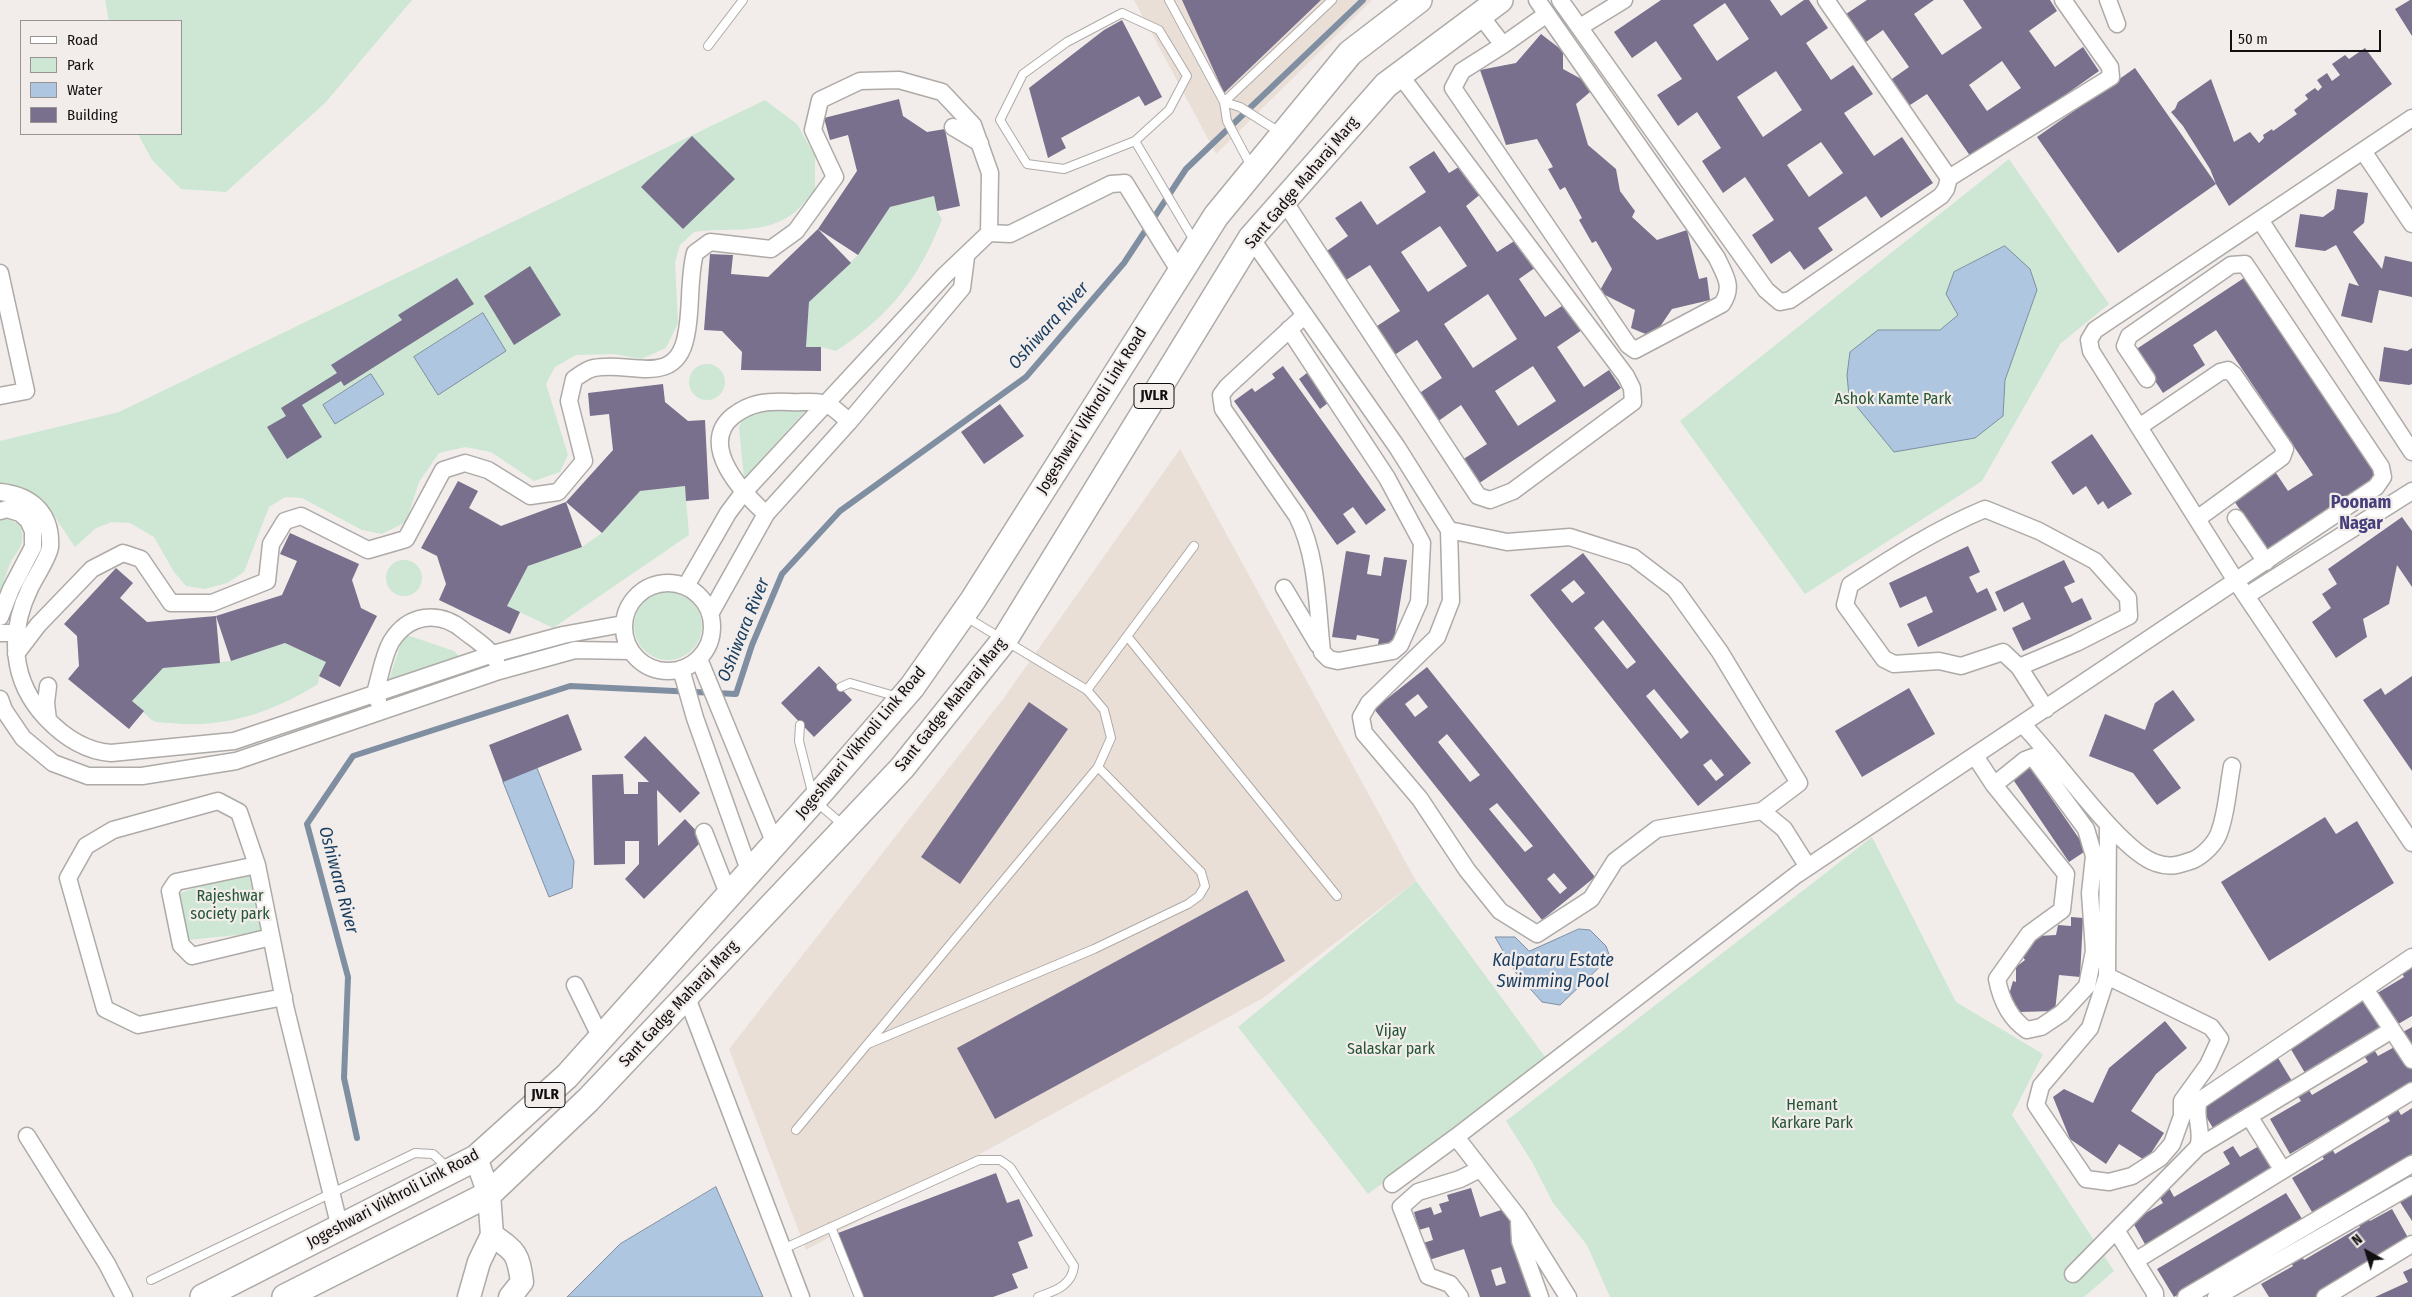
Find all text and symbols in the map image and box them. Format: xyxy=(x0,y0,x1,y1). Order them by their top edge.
legend xyxy=(20,20,182,135)
scale bar xyxy=(2232,20,2383,52)
text: 50 m xyxy=(2238,30,2268,48)
text: Road xyxy=(67,31,98,49)
text: Park xyxy=(67,56,94,74)
text: Water xyxy=(67,81,102,99)
text: Building xyxy=(67,106,118,124)
street label: Sant Gadge Maharaj Marg xyxy=(1241,113,1363,253)
water label: Oshiwara River xyxy=(1004,278,1094,374)
street label: Jogeshwari Vikhroli Link Road xyxy=(1033,324,1151,498)
road number: JVLR xyxy=(1134,384,1174,408)
park label: Ashok Kamte Park xyxy=(1835,390,1951,410)
district label: Poonam Nagar xyxy=(2331,492,2391,534)
water label: Oshiwara River xyxy=(713,575,775,685)
street label: Sant Gadge Maharaj Marg xyxy=(891,635,1011,775)
street label: Jogeshwari Vikhroli Link Road xyxy=(792,663,930,823)
water label: Oshiwara River xyxy=(313,824,363,936)
park label: Rajeshwar society park xyxy=(190,887,270,925)
street label: Sant Gadge Maharaj Marg xyxy=(615,937,743,1071)
water label: Kalpataru Estate Swimming Pool xyxy=(1492,950,1614,992)
park label: Vijay Salaskar park xyxy=(1347,1022,1435,1060)
road number: JVLR xyxy=(525,1082,565,1108)
park label: Hemant Karkare Park xyxy=(1771,1096,1853,1134)
street label: Jogeshwari Vikhroli Link Road xyxy=(304,1145,482,1253)
north arrow xyxy=(2342,1227,2392,1277)
text: N xyxy=(2349,1231,2366,1249)

